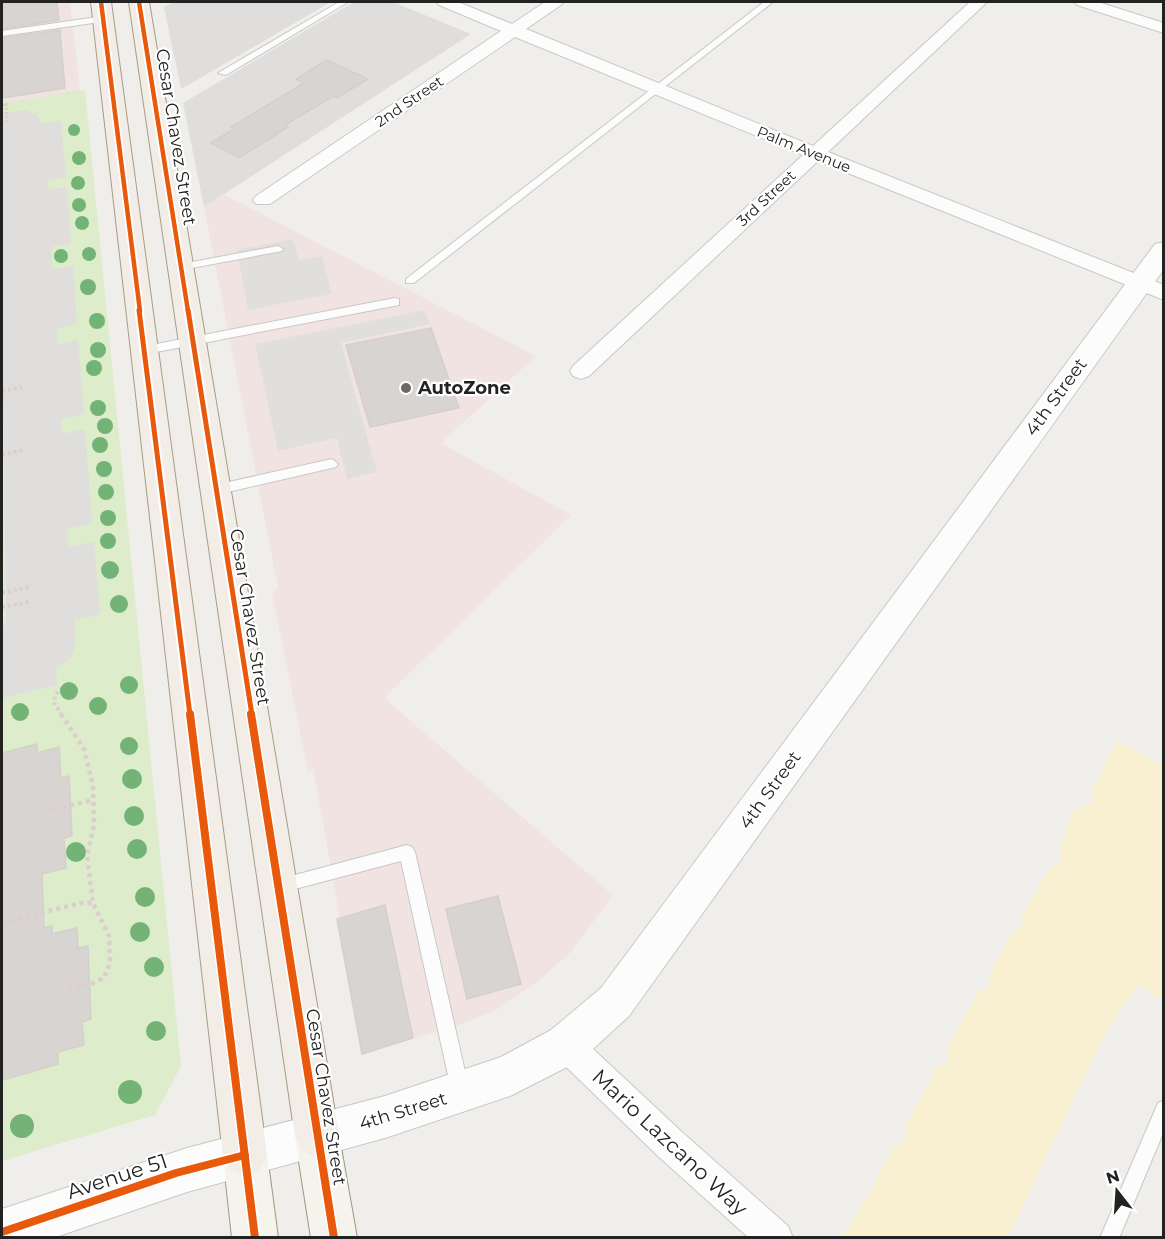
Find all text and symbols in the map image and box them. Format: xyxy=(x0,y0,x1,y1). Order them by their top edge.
street label: Cesar Chavez Street xyxy=(151,47,201,227)
street label: 2nd Street xyxy=(371,71,447,131)
street label: Palm Avenue xyxy=(754,121,854,177)
street label: 3rd Street xyxy=(733,166,799,230)
street label: 4th Street xyxy=(1020,354,1092,440)
place label: AutoZone xyxy=(417,377,511,399)
marker: AutoZone xyxy=(399,381,413,395)
street label: Cesar Chavez Street xyxy=(225,527,275,707)
street label: 4th Street xyxy=(734,747,806,833)
street label: Cesar Chavez Street xyxy=(301,1007,351,1187)
street label: Mario Lazcano Way xyxy=(587,1064,753,1221)
street label: 4th Street xyxy=(357,1087,449,1135)
street label: Avenue 51 xyxy=(64,1148,170,1204)
north arrow xyxy=(1087,1161,1147,1221)
text: N xyxy=(1104,1166,1122,1188)

